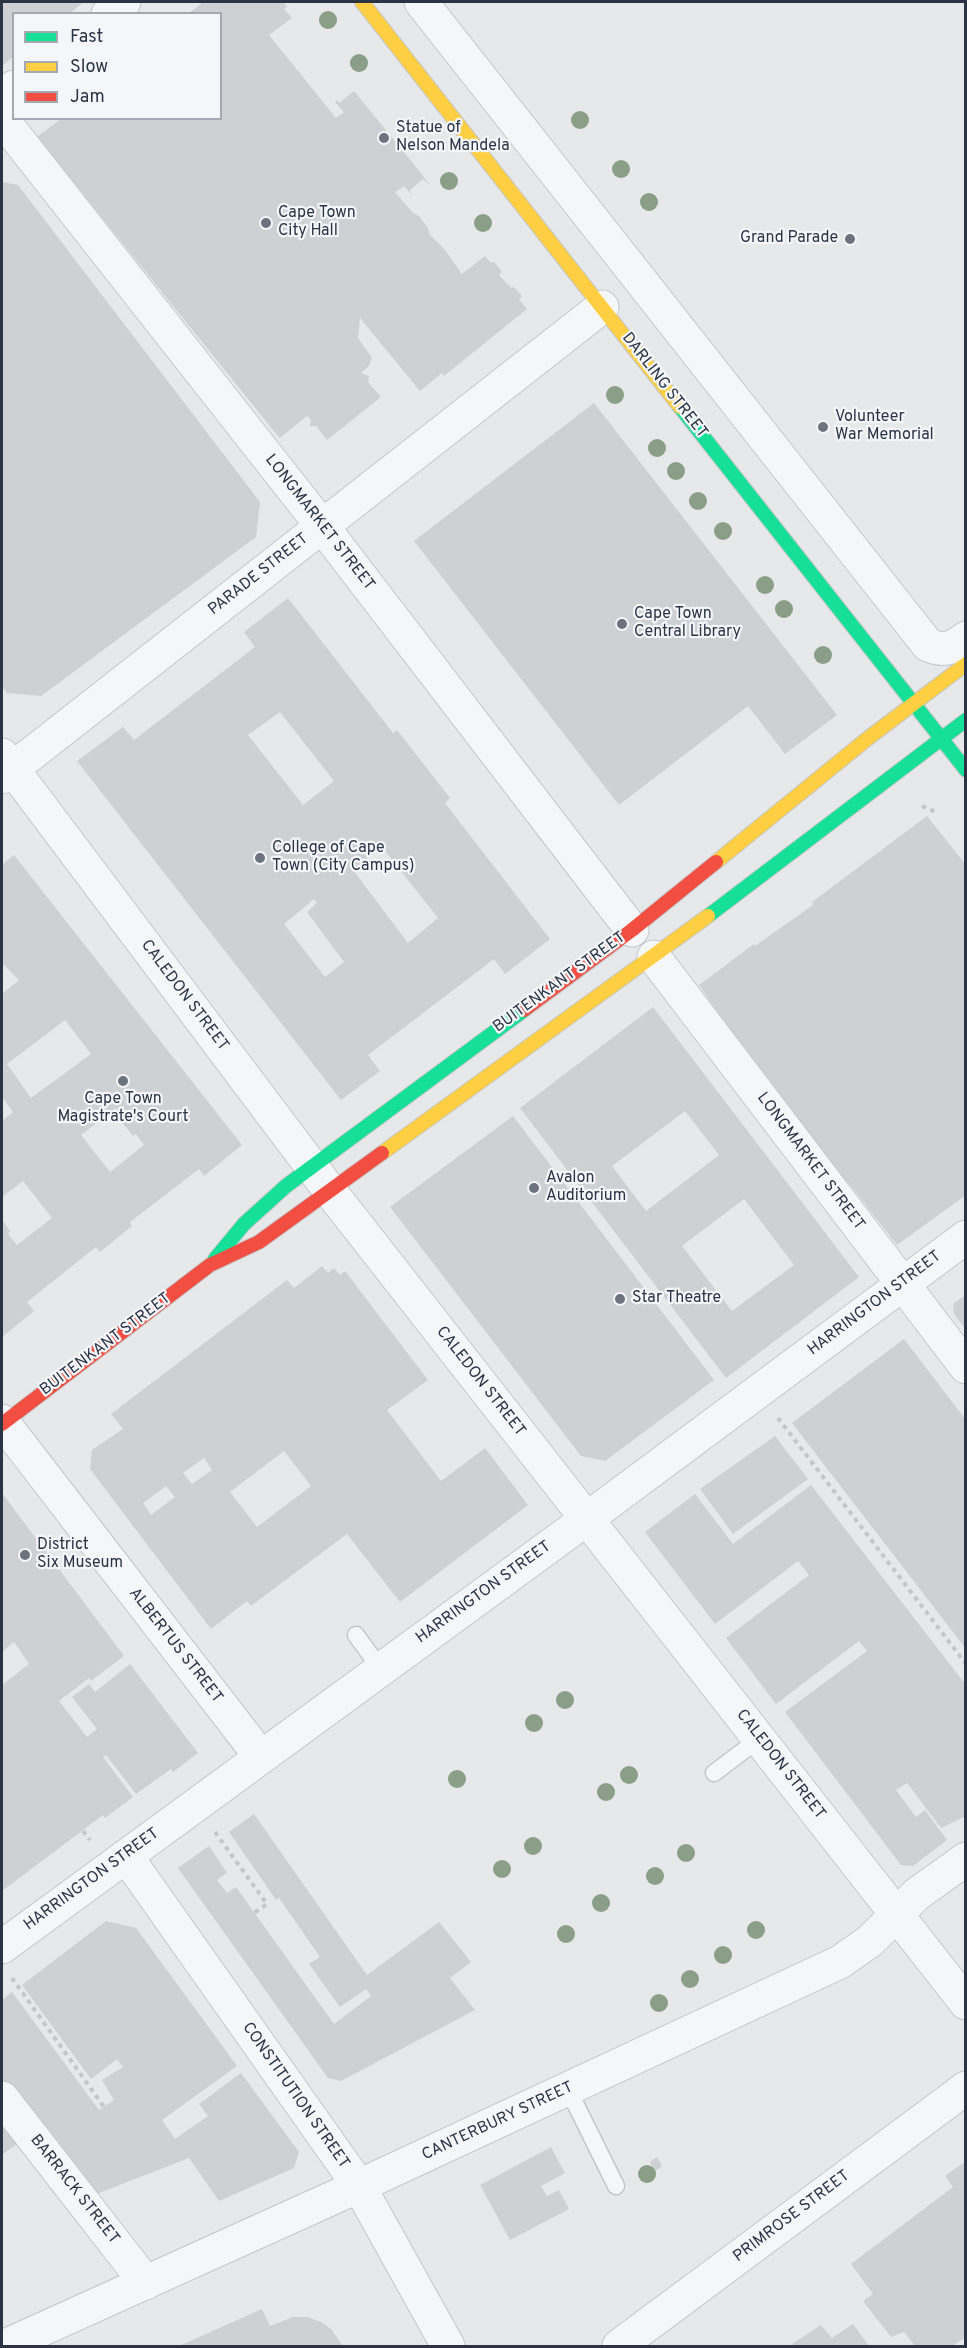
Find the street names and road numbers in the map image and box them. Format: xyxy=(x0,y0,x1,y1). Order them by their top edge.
street label: DARLING STREET xyxy=(617,329,711,443)
street label: LONGMARKET STREET xyxy=(260,451,378,595)
street label: PARADE STREET xyxy=(205,530,313,620)
street label: BUITENKANT STREET xyxy=(490,929,630,1037)
street label: CALEDON STREET xyxy=(136,937,232,1055)
street label: LONGMARKET STREET xyxy=(752,1089,868,1235)
street label: HARRINGTON STREET xyxy=(804,1248,946,1360)
street label: BUITENKANT STREET xyxy=(37,1290,175,1400)
street label: CALEDON STREET xyxy=(431,1323,529,1441)
street label: HARRINGTON STREET xyxy=(413,1538,555,1648)
street label: ALBERTUS STREET xyxy=(124,1585,226,1707)
street label: CALEDON STREET xyxy=(731,1706,829,1824)
street label: HARRINGTON STREET xyxy=(21,1825,163,1935)
street label: CONSTITUTION STREET xyxy=(237,2019,353,2173)
street label: CANTERBURY STREET xyxy=(419,2079,577,2165)
street label: BARRACK STREET xyxy=(25,2131,123,2249)
street label: PRIMROSE STREET xyxy=(730,2167,854,2267)

